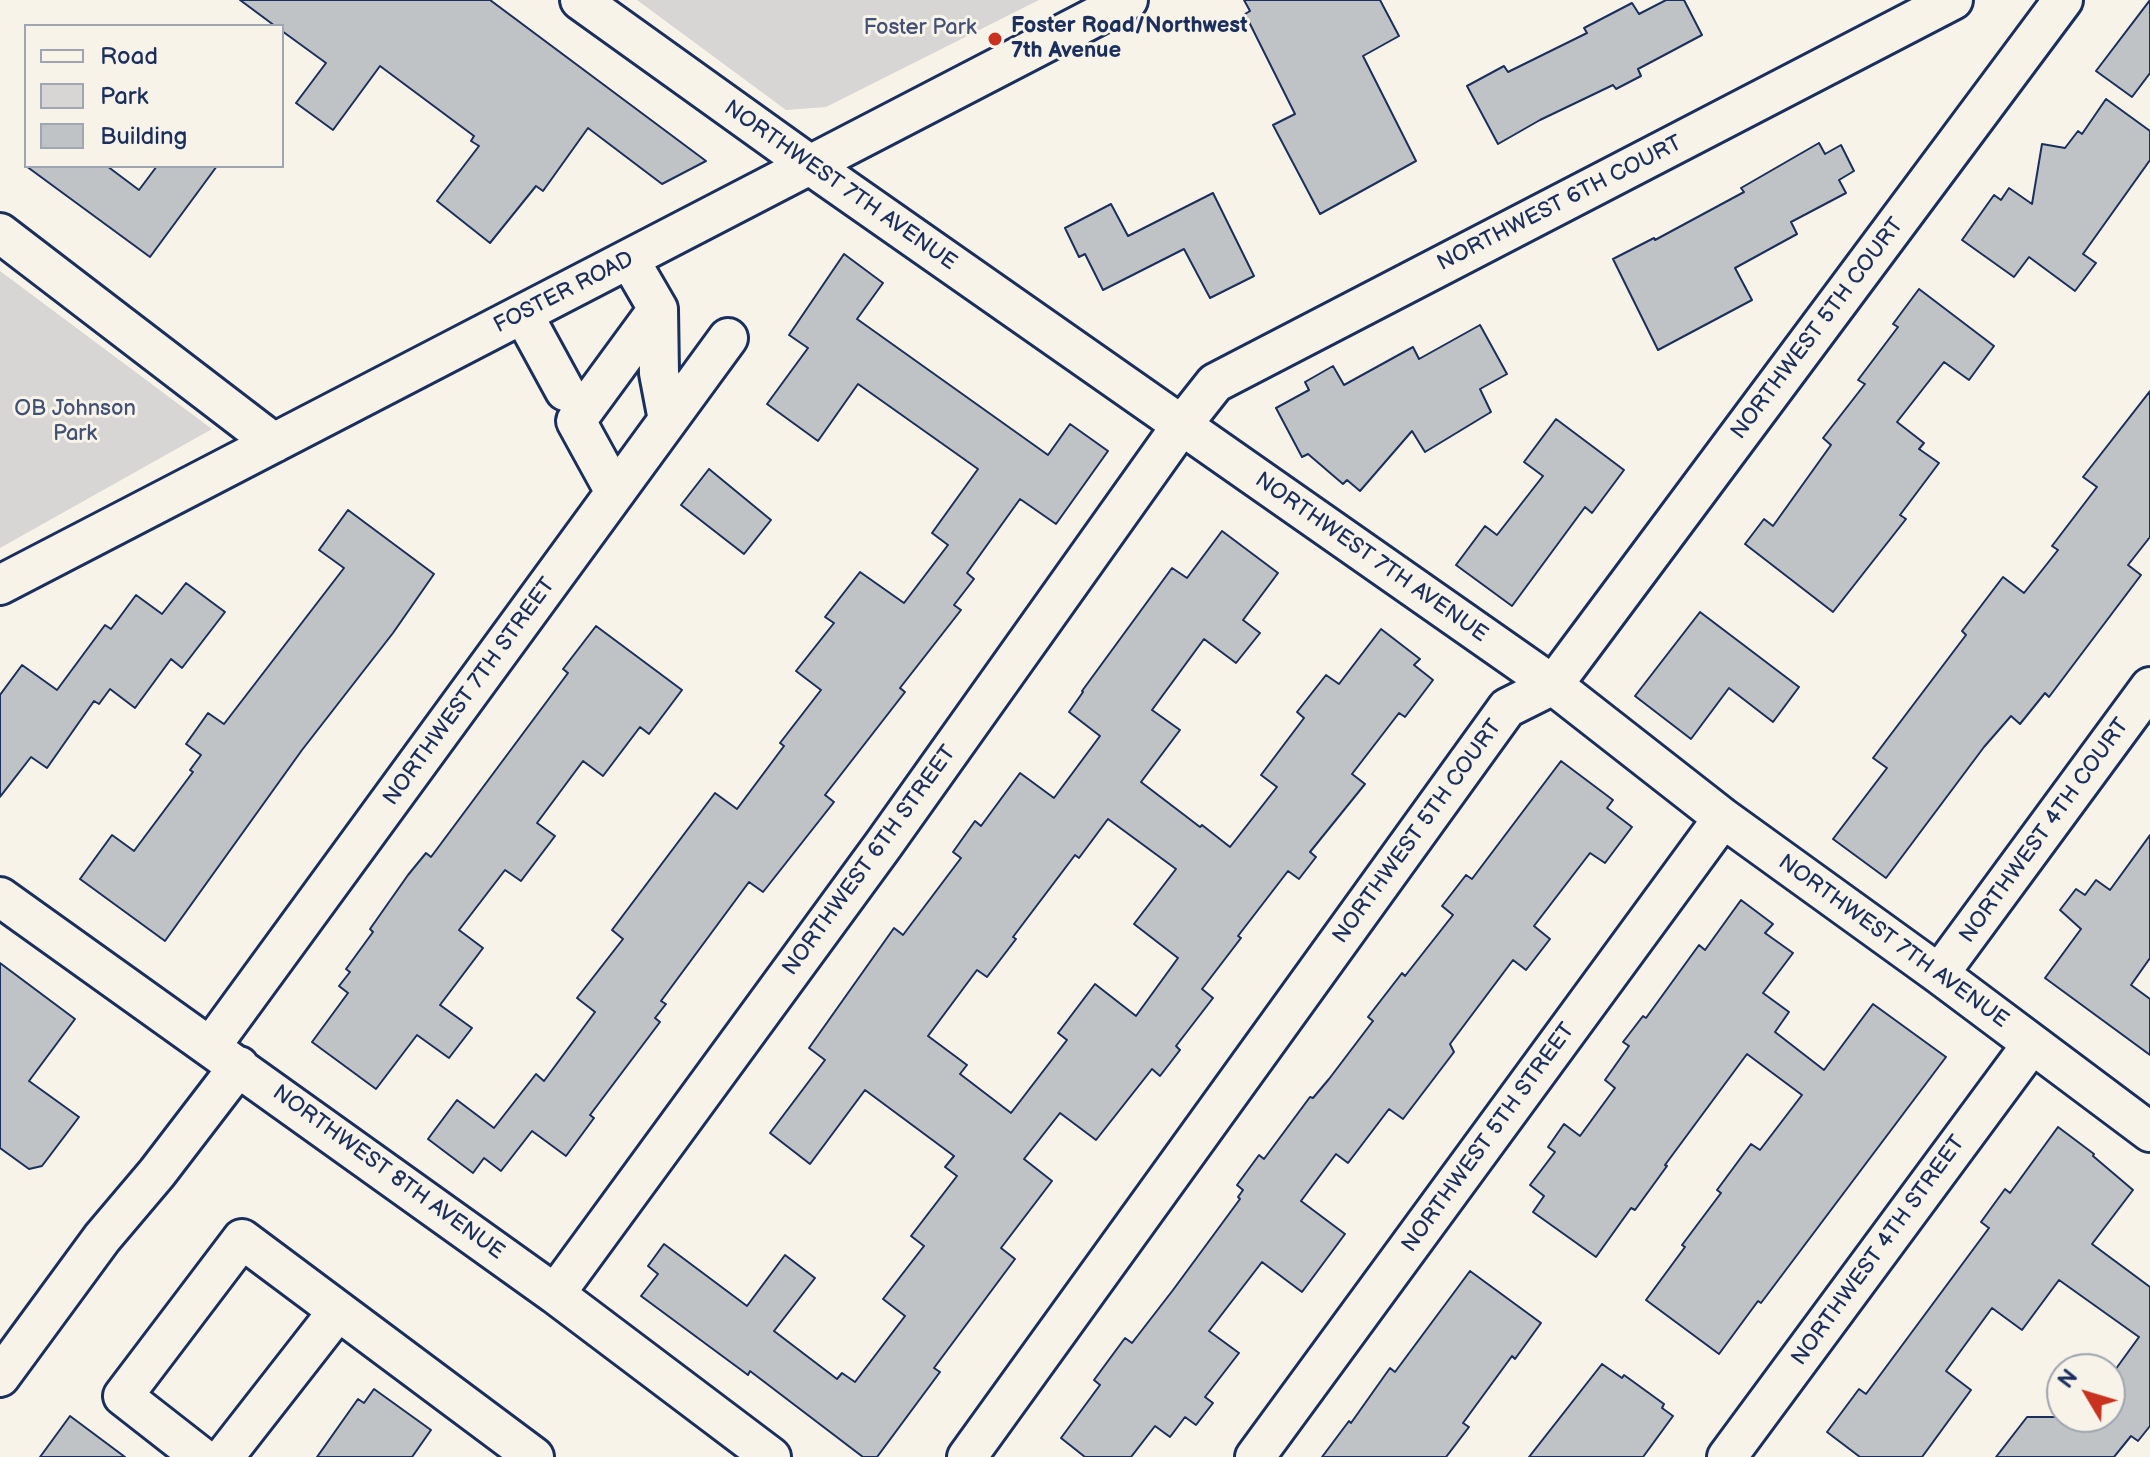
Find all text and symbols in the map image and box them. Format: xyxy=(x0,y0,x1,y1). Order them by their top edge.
place label: Foster Road/Northwest 7th Avenue xyxy=(1011,13,1248,64)
park label: Foster Park xyxy=(864,15,976,41)
legend xyxy=(24,24,284,168)
marker: Foster Road/Northwest 7th Avenue xyxy=(986,30,1004,48)
text: Road xyxy=(100,42,158,71)
text: Park xyxy=(100,82,148,111)
street label: NORTHWEST 7TH AVENUE xyxy=(719,95,961,277)
text: Building xyxy=(100,122,187,151)
street label: NORTHWEST 6TH COURT xyxy=(1433,131,1687,277)
street label: NORTHWEST 5TH COURT xyxy=(1726,213,1910,445)
street label: FOSTER ROAD xyxy=(490,246,638,340)
park label: OB Johnson Park xyxy=(14,396,136,448)
street label: NORTHWEST 7TH AVENUE xyxy=(1250,467,1492,649)
street label: NORTHWEST 7TH STREET xyxy=(378,573,562,811)
street label: NORTHWEST 4TH COURT xyxy=(1955,714,2135,948)
street label: NORTHWEST 5TH COURT xyxy=(1328,715,1508,949)
street label: NORTHWEST 6TH STREET xyxy=(778,741,962,981)
street label: NORTHWEST 7TH AVENUE xyxy=(1773,850,2013,1034)
street label: NORTHWEST 5TH STREET xyxy=(1397,1018,1581,1258)
street label: NORTHWEST 8TH AVENUE xyxy=(267,1080,509,1266)
street label: NORTHWEST 4TH STREET xyxy=(1787,1131,1971,1371)
north arrow xyxy=(2046,1353,2126,1433)
text: N xyxy=(2053,1364,2084,1394)

